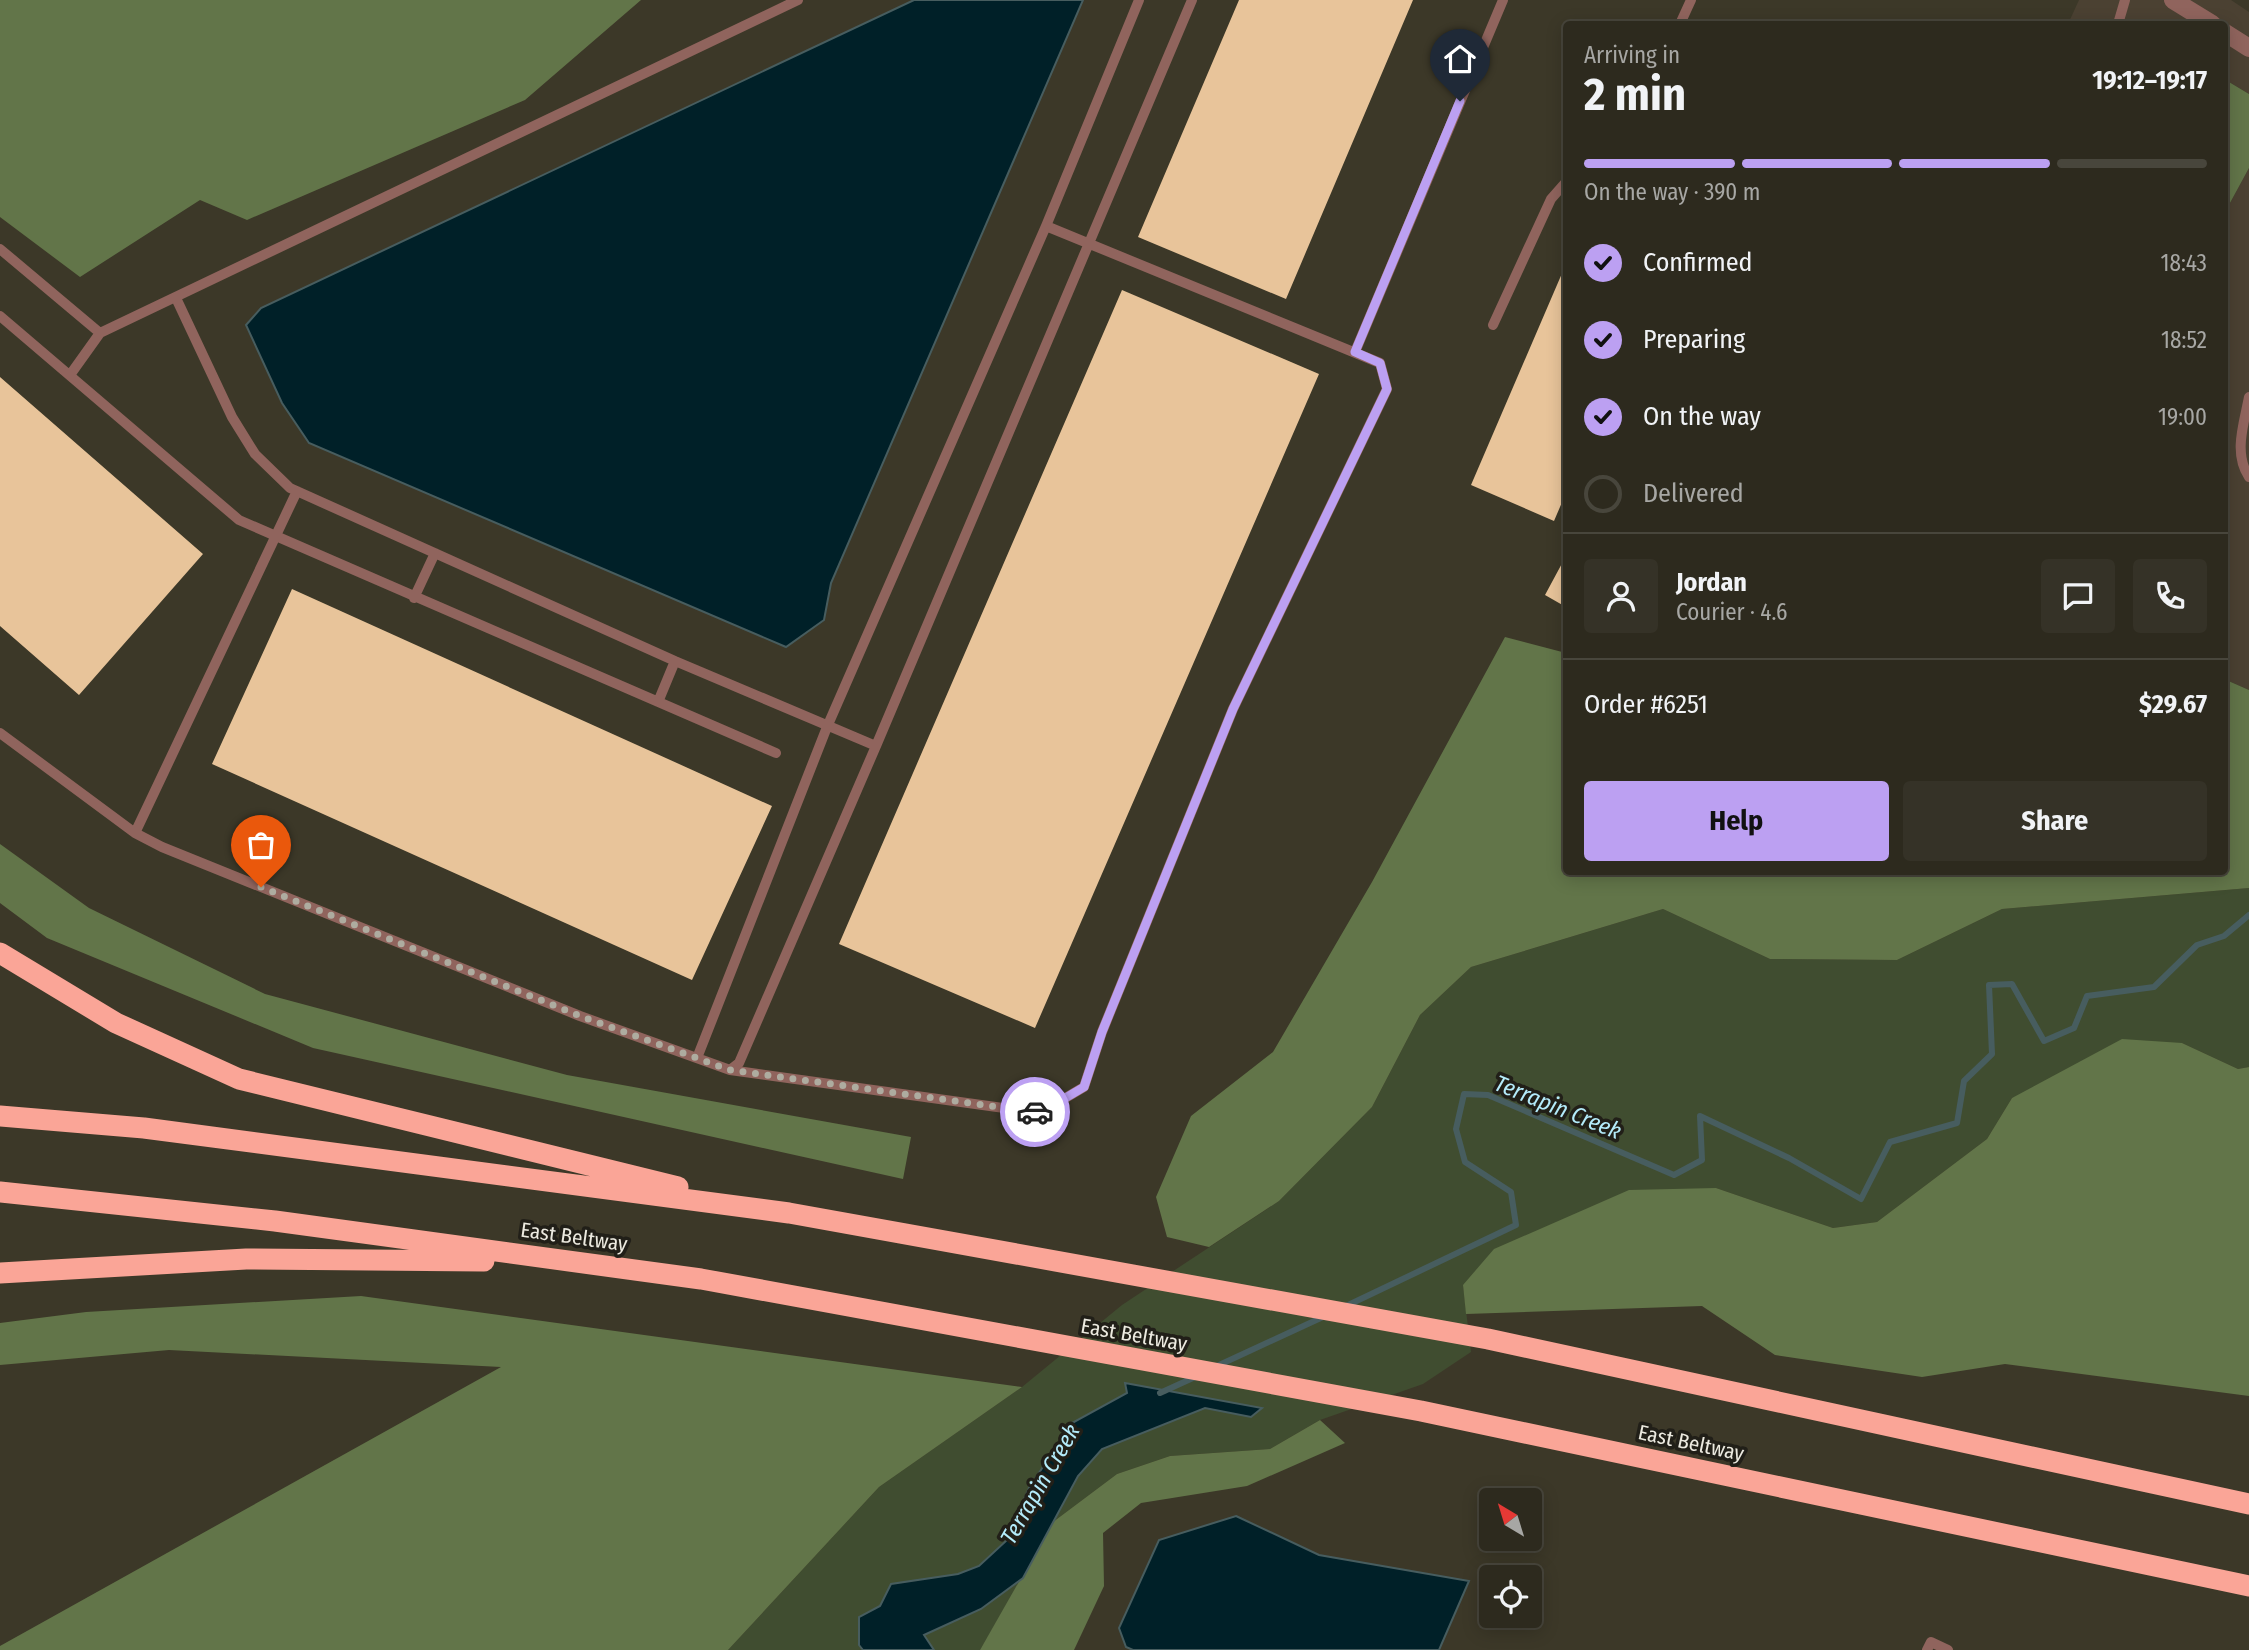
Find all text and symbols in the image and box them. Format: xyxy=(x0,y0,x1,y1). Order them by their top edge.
pin xyxy=(1430,29,1490,101)
icon: home xyxy=(1441,40,1479,78)
text: Arriving in xyxy=(1584,41,1680,69)
text: 19:12–19:17 xyxy=(2092,65,2207,96)
text: 2 min xyxy=(1584,67,1686,122)
text: On the way · 390 m xyxy=(1584,178,1760,206)
icon: check xyxy=(1584,244,1622,282)
text: Confirmed xyxy=(1643,247,1753,278)
text: 18:43 xyxy=(2161,249,2207,277)
icon: check xyxy=(1584,321,1622,359)
text: Preparing xyxy=(1643,324,1745,355)
text: 18:52 xyxy=(2161,326,2207,354)
icon: check xyxy=(1584,398,1622,436)
text: On the way xyxy=(1643,401,1761,432)
text: 19:00 xyxy=(2158,403,2207,431)
text: Delivered xyxy=(1643,478,1744,509)
button: person xyxy=(1584,559,1658,633)
button: chat xyxy=(2041,559,2115,633)
button: phone xyxy=(2133,559,2207,633)
text: Jordan xyxy=(1676,567,1747,598)
text: Courier · 4.6 xyxy=(1676,598,1787,626)
text: Order #6251 xyxy=(1584,689,1708,720)
text: $29.67 xyxy=(2139,689,2207,720)
button: Help xyxy=(1584,781,1889,861)
button: Share xyxy=(1903,781,2207,861)
pin xyxy=(231,815,291,887)
icon: bag xyxy=(242,826,280,864)
water label: Terrapin Creek xyxy=(1490,1069,1626,1145)
courier xyxy=(1000,1077,1070,1147)
icon: car xyxy=(1016,1093,1054,1131)
street label: East Beltway xyxy=(519,1217,630,1257)
street label: East Beltway xyxy=(1079,1313,1190,1357)
water label: Terrapin Creek xyxy=(994,1419,1086,1549)
street label: East Beltway xyxy=(1636,1419,1747,1467)
north arrow xyxy=(1479,1488,1542,1550)
map controls xyxy=(1479,1488,1542,1628)
button: locate xyxy=(1479,1565,1542,1628)

